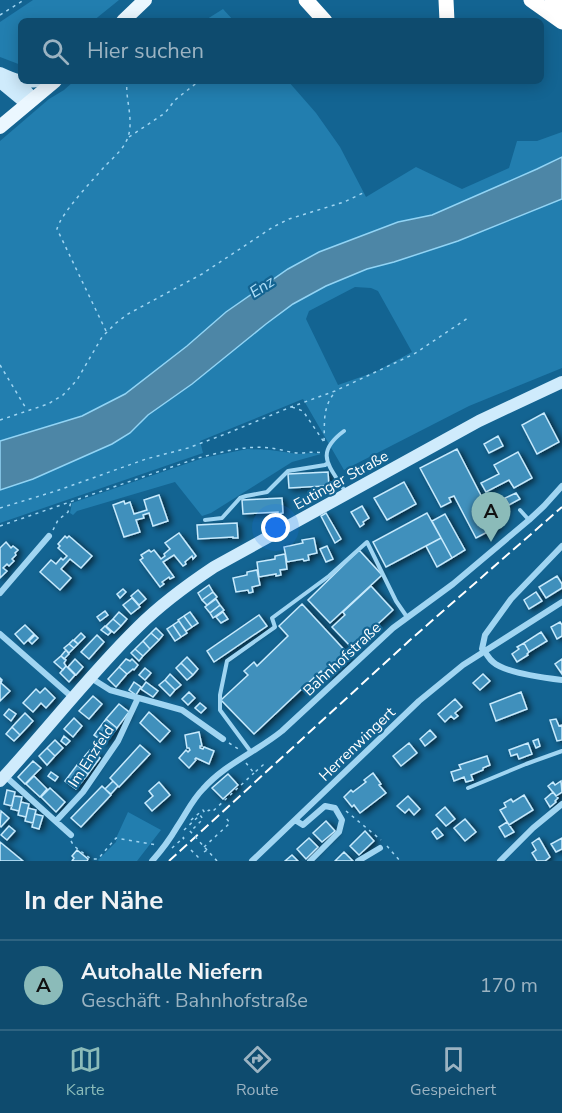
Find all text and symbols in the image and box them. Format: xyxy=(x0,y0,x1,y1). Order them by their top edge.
search box xyxy=(18,18,544,84)
icon: search xyxy=(39,35,72,68)
text: Hier suchen xyxy=(87,36,204,66)
water label: Enz xyxy=(245,270,279,303)
street label: Eutinger Straße xyxy=(290,446,392,514)
pin: A xyxy=(472,492,510,542)
your location xyxy=(261,513,290,542)
street label: Bahnhofstraße xyxy=(299,618,385,700)
street label: Herrenwingert xyxy=(314,702,400,786)
street label: Im Enzfeld xyxy=(63,721,119,791)
text: In der Nähe xyxy=(24,883,163,918)
text: Autohalle Niefern xyxy=(81,957,263,987)
text: A xyxy=(36,972,51,999)
text: 170 m xyxy=(480,972,538,999)
text: Geschäft · Bahnhofstraße xyxy=(81,987,308,1014)
tab: Karte xyxy=(66,1043,104,1101)
tab: Route xyxy=(236,1043,278,1101)
tab: Gespeichert xyxy=(410,1043,496,1101)

